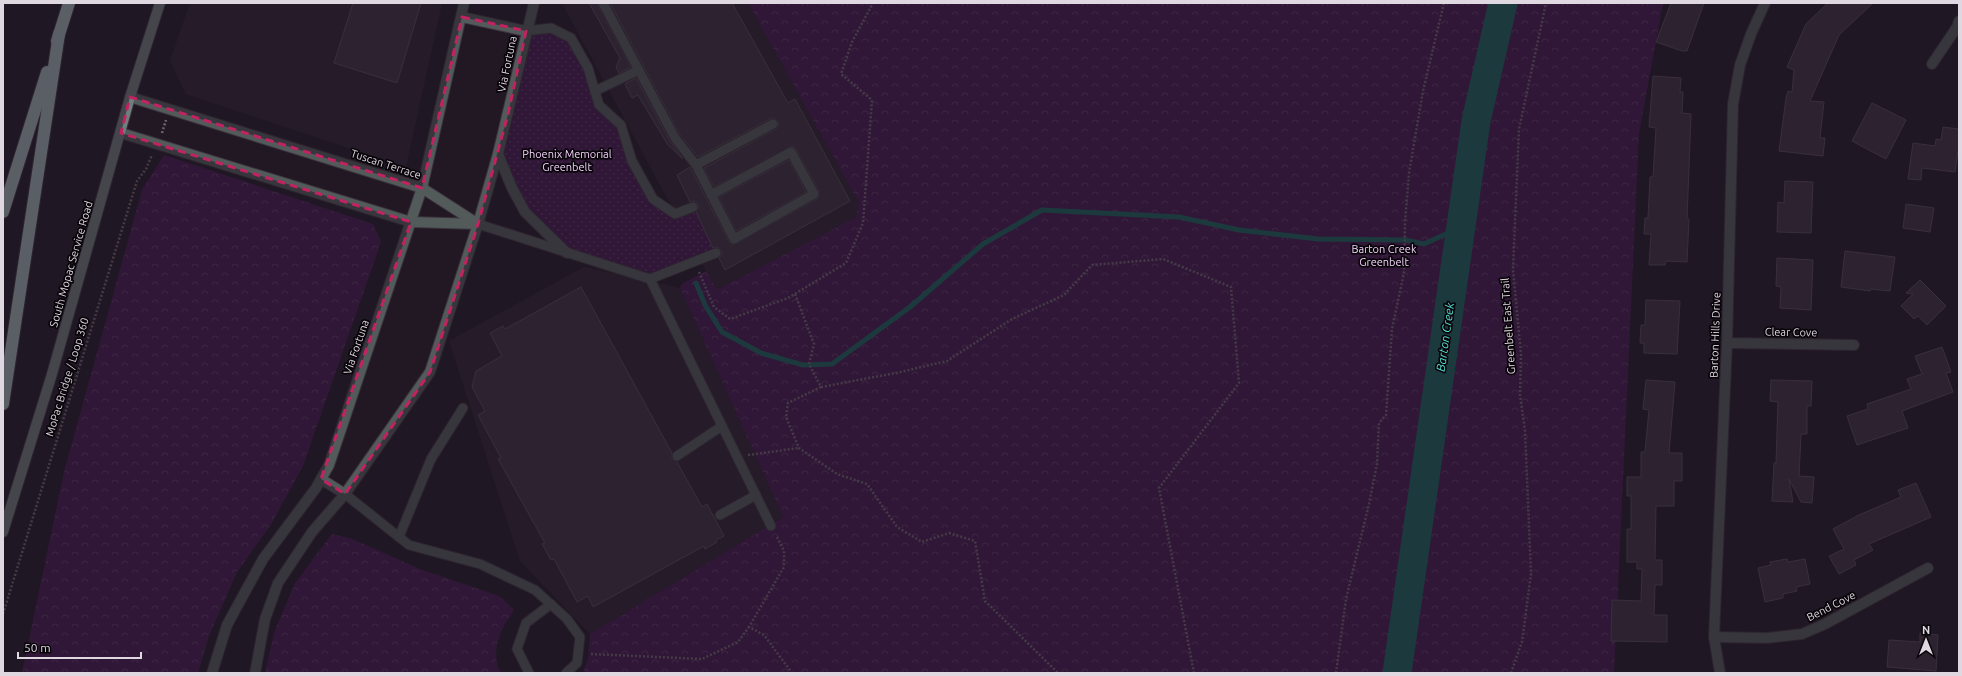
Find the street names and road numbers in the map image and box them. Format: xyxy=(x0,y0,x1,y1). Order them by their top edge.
street label: Via Fortuna xyxy=(495,35,519,93)
street label: Tuscan Terrace xyxy=(349,147,423,181)
street label: South Mopac Service Road xyxy=(47,200,95,328)
street label: Greenbelt East Trail xyxy=(1499,277,1517,375)
street label: Barton Hills Drive xyxy=(1708,292,1722,378)
street label: MoPac Bridge / Loop 360 xyxy=(43,316,91,438)
street label: Via Fortuna xyxy=(341,318,371,376)
street label: Clear Cove xyxy=(1765,326,1817,338)
street label: Bend Cove xyxy=(1805,589,1857,623)

